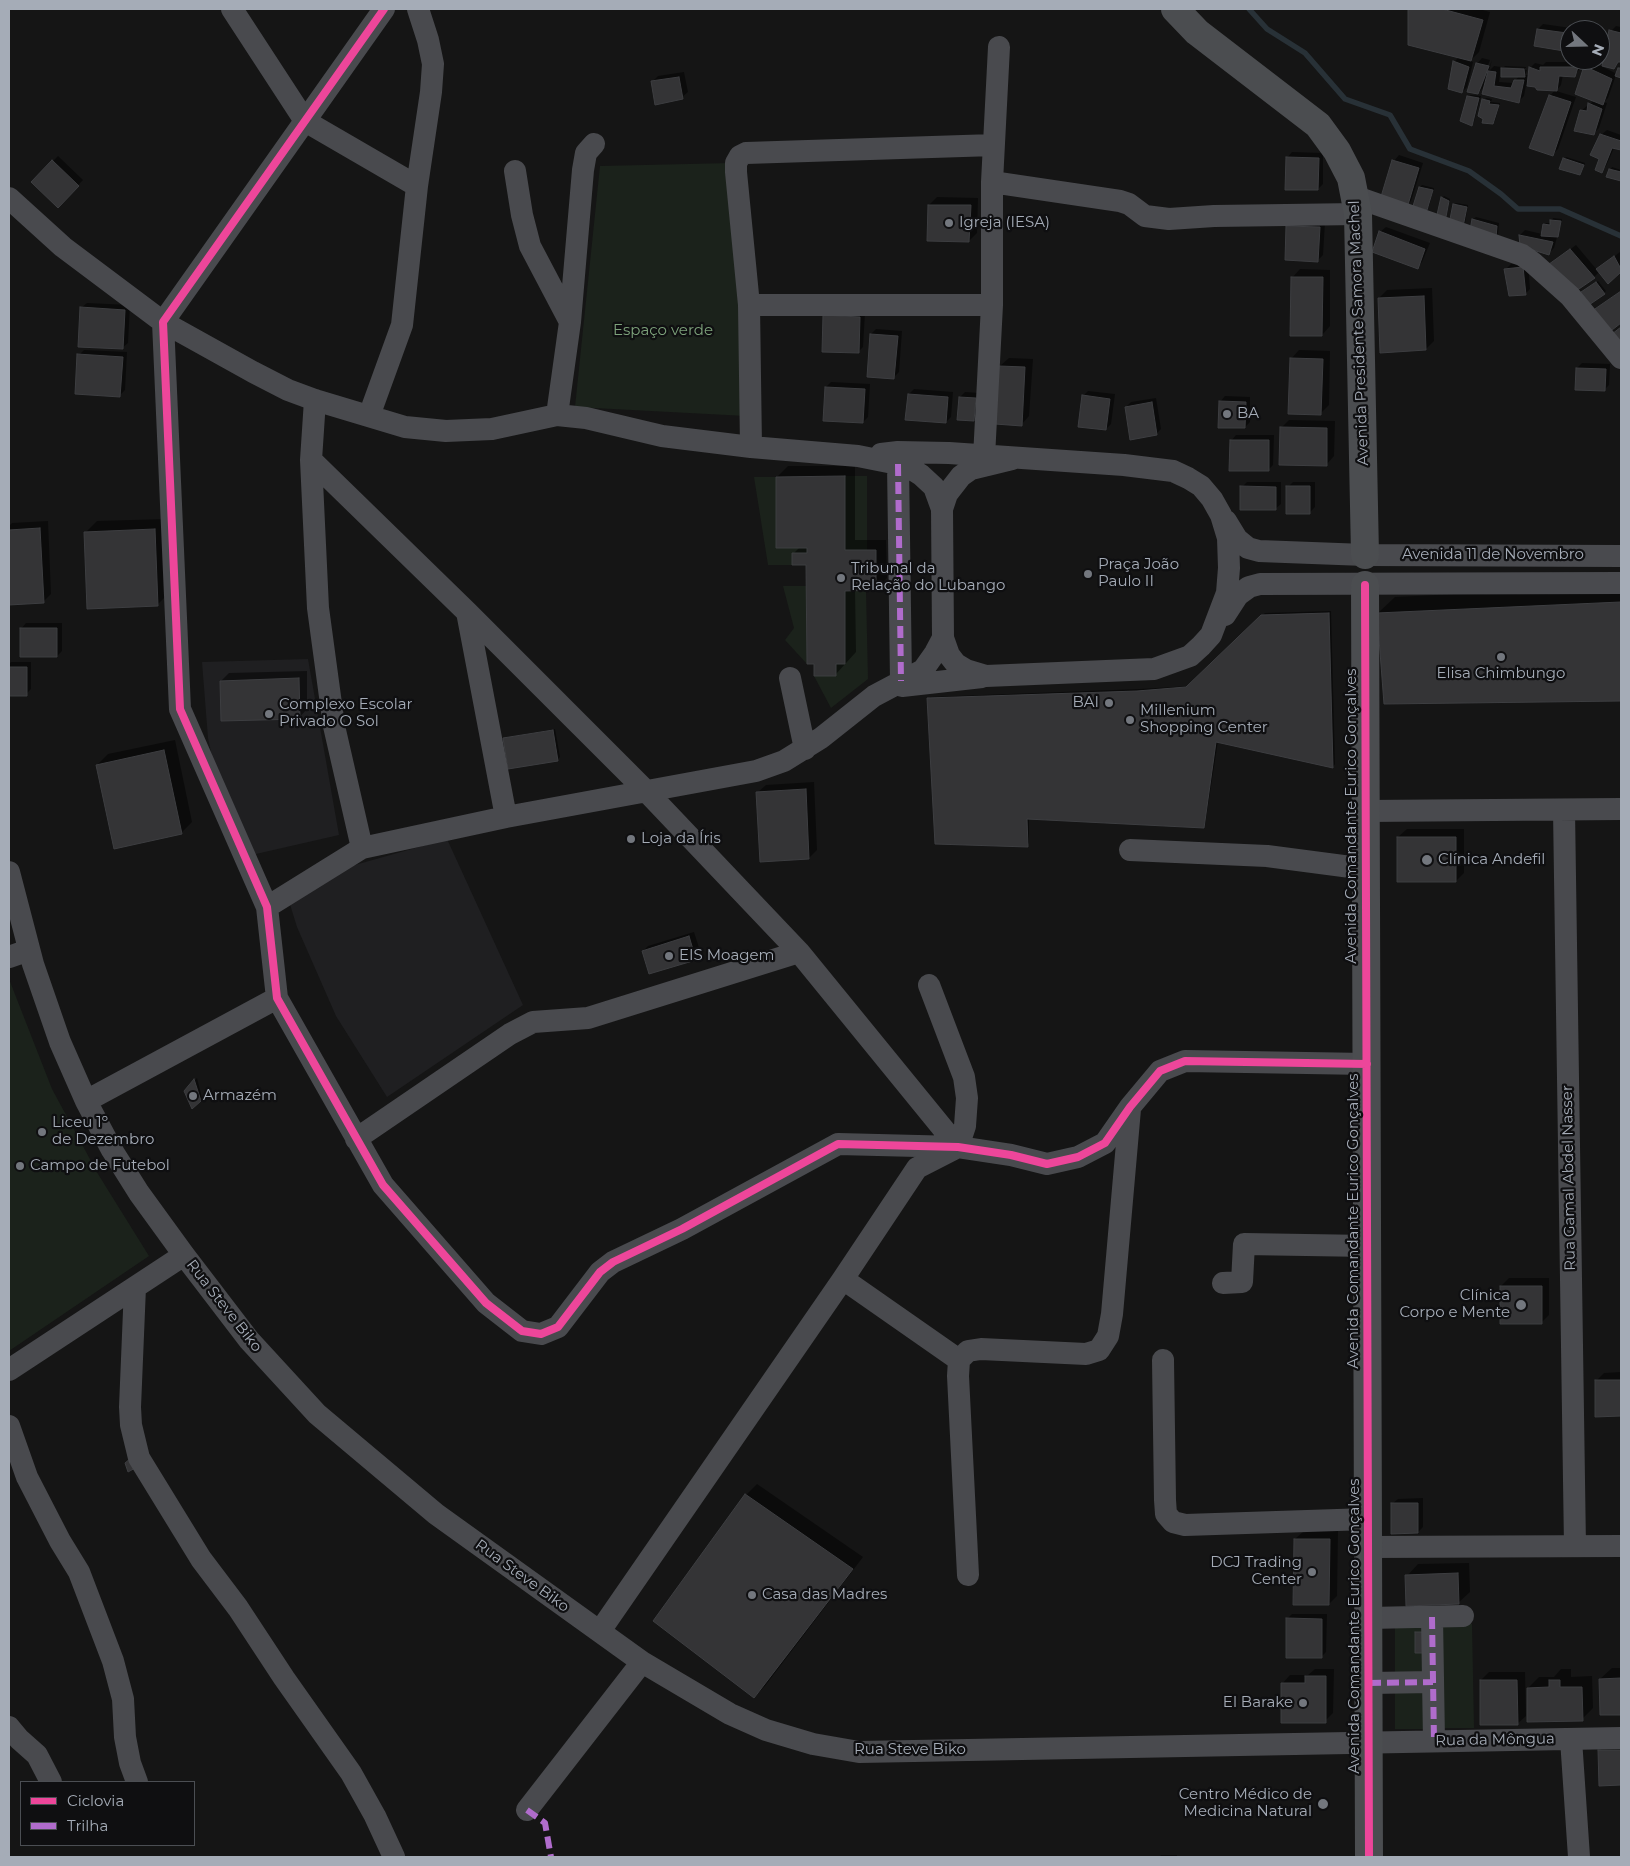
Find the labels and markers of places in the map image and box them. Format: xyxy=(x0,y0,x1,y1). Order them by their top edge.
place label: Igreja (IESA) xyxy=(959,214,1050,232)
marker: Igreja (IESA) xyxy=(943,217,955,229)
place label: BA xyxy=(1237,405,1259,423)
marker: BA xyxy=(1221,408,1233,420)
place label: Praça João Paulo II xyxy=(1098,556,1179,591)
place label: Tribunal da Relação do Lubango xyxy=(851,560,1006,595)
marker: Praça João Paulo II xyxy=(1082,568,1094,580)
marker: Tribunal da Relação do Lubango xyxy=(835,572,847,584)
marker: Elisa Chimbungo xyxy=(1495,651,1507,663)
place label: Elisa Chimbungo xyxy=(1437,665,1565,683)
place label: BAI xyxy=(1072,694,1099,712)
place label: Complexo Escolar Privado O Sol xyxy=(279,696,413,731)
marker: BAI xyxy=(1103,697,1115,709)
place label: Millenium Shopping Center xyxy=(1140,702,1268,737)
marker: Complexo Escolar Privado O Sol xyxy=(263,708,275,720)
marker: Millenium Shopping Center xyxy=(1124,714,1136,726)
place label: Loja da Íris xyxy=(641,830,721,848)
marker: Loja da Íris xyxy=(625,833,637,845)
place label: Clínica Andefil xyxy=(1438,851,1545,869)
marker: Clínica Andefil xyxy=(1420,853,1434,867)
place label: EIS Moagem xyxy=(679,947,774,965)
marker: EIS Moagem xyxy=(663,950,675,962)
place label: Armazém xyxy=(203,1087,277,1105)
marker: Armazém xyxy=(187,1090,199,1102)
place label: Liceu 1º de Dezembro xyxy=(52,1114,154,1149)
marker: Liceu 1º de Dezembro xyxy=(36,1126,48,1138)
place label: Campo de Futebol xyxy=(30,1157,170,1175)
marker: Campo de Futebol xyxy=(14,1160,26,1172)
place label: Clínica Corpo e Mente xyxy=(1400,1287,1510,1322)
marker: Clínica Corpo e Mente xyxy=(1514,1298,1528,1312)
place label: DCJ Trading Center xyxy=(1210,1554,1302,1589)
marker: DCJ Trading Center xyxy=(1306,1566,1318,1578)
place label: Casa das Madres xyxy=(762,1586,887,1604)
marker: Casa das Madres xyxy=(746,1589,758,1601)
place label: El Barake xyxy=(1223,1694,1293,1712)
marker: El Barake xyxy=(1297,1697,1309,1709)
place label: Centro Médico de Medicina Natural xyxy=(1179,1786,1312,1821)
marker: Centro Médico de Medicina Natural xyxy=(1316,1797,1330,1811)

